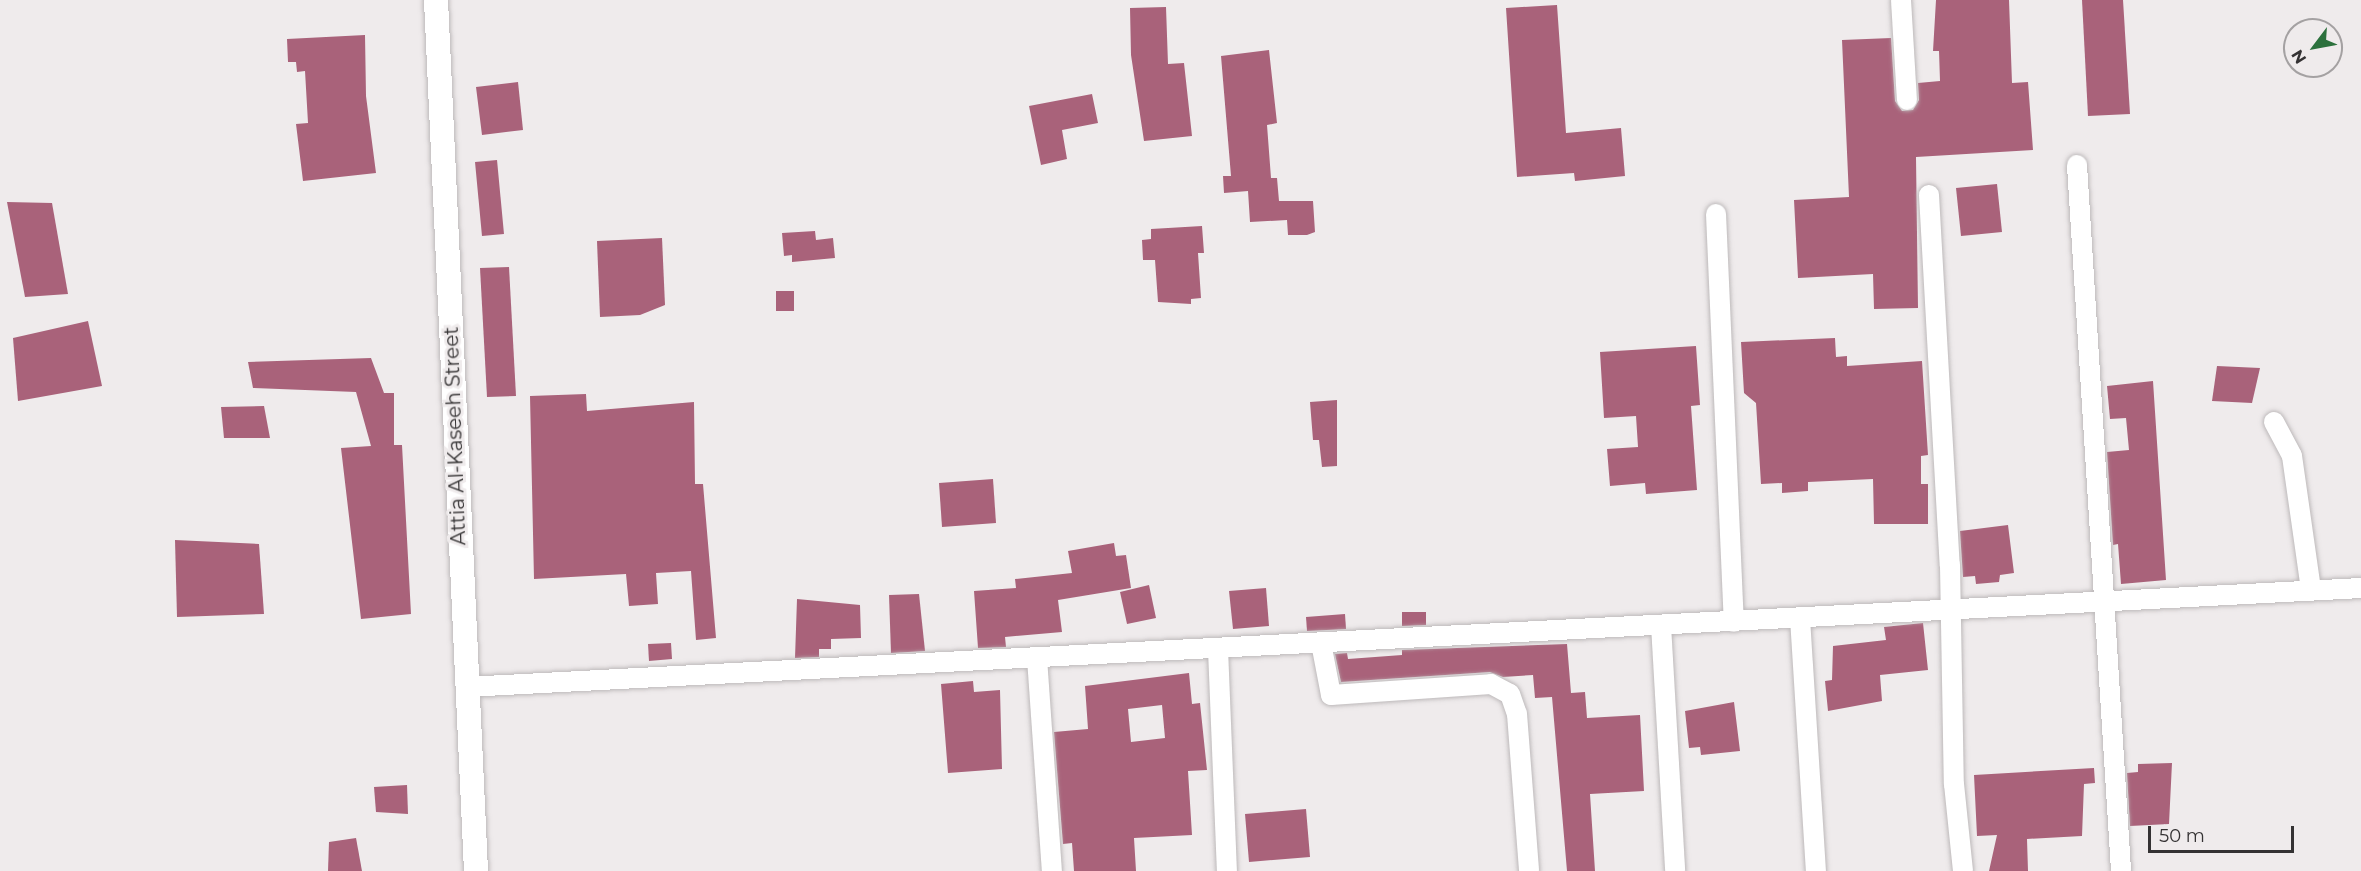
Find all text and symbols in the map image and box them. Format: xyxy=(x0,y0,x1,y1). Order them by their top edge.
north arrow xyxy=(2283,18,2343,78)
text: N xyxy=(2288,46,2310,67)
street label: Attia Al-Kaseeh Street xyxy=(439,326,471,546)
scale bar xyxy=(2151,814,2296,852)
text: 50 m xyxy=(2159,825,2205,847)

